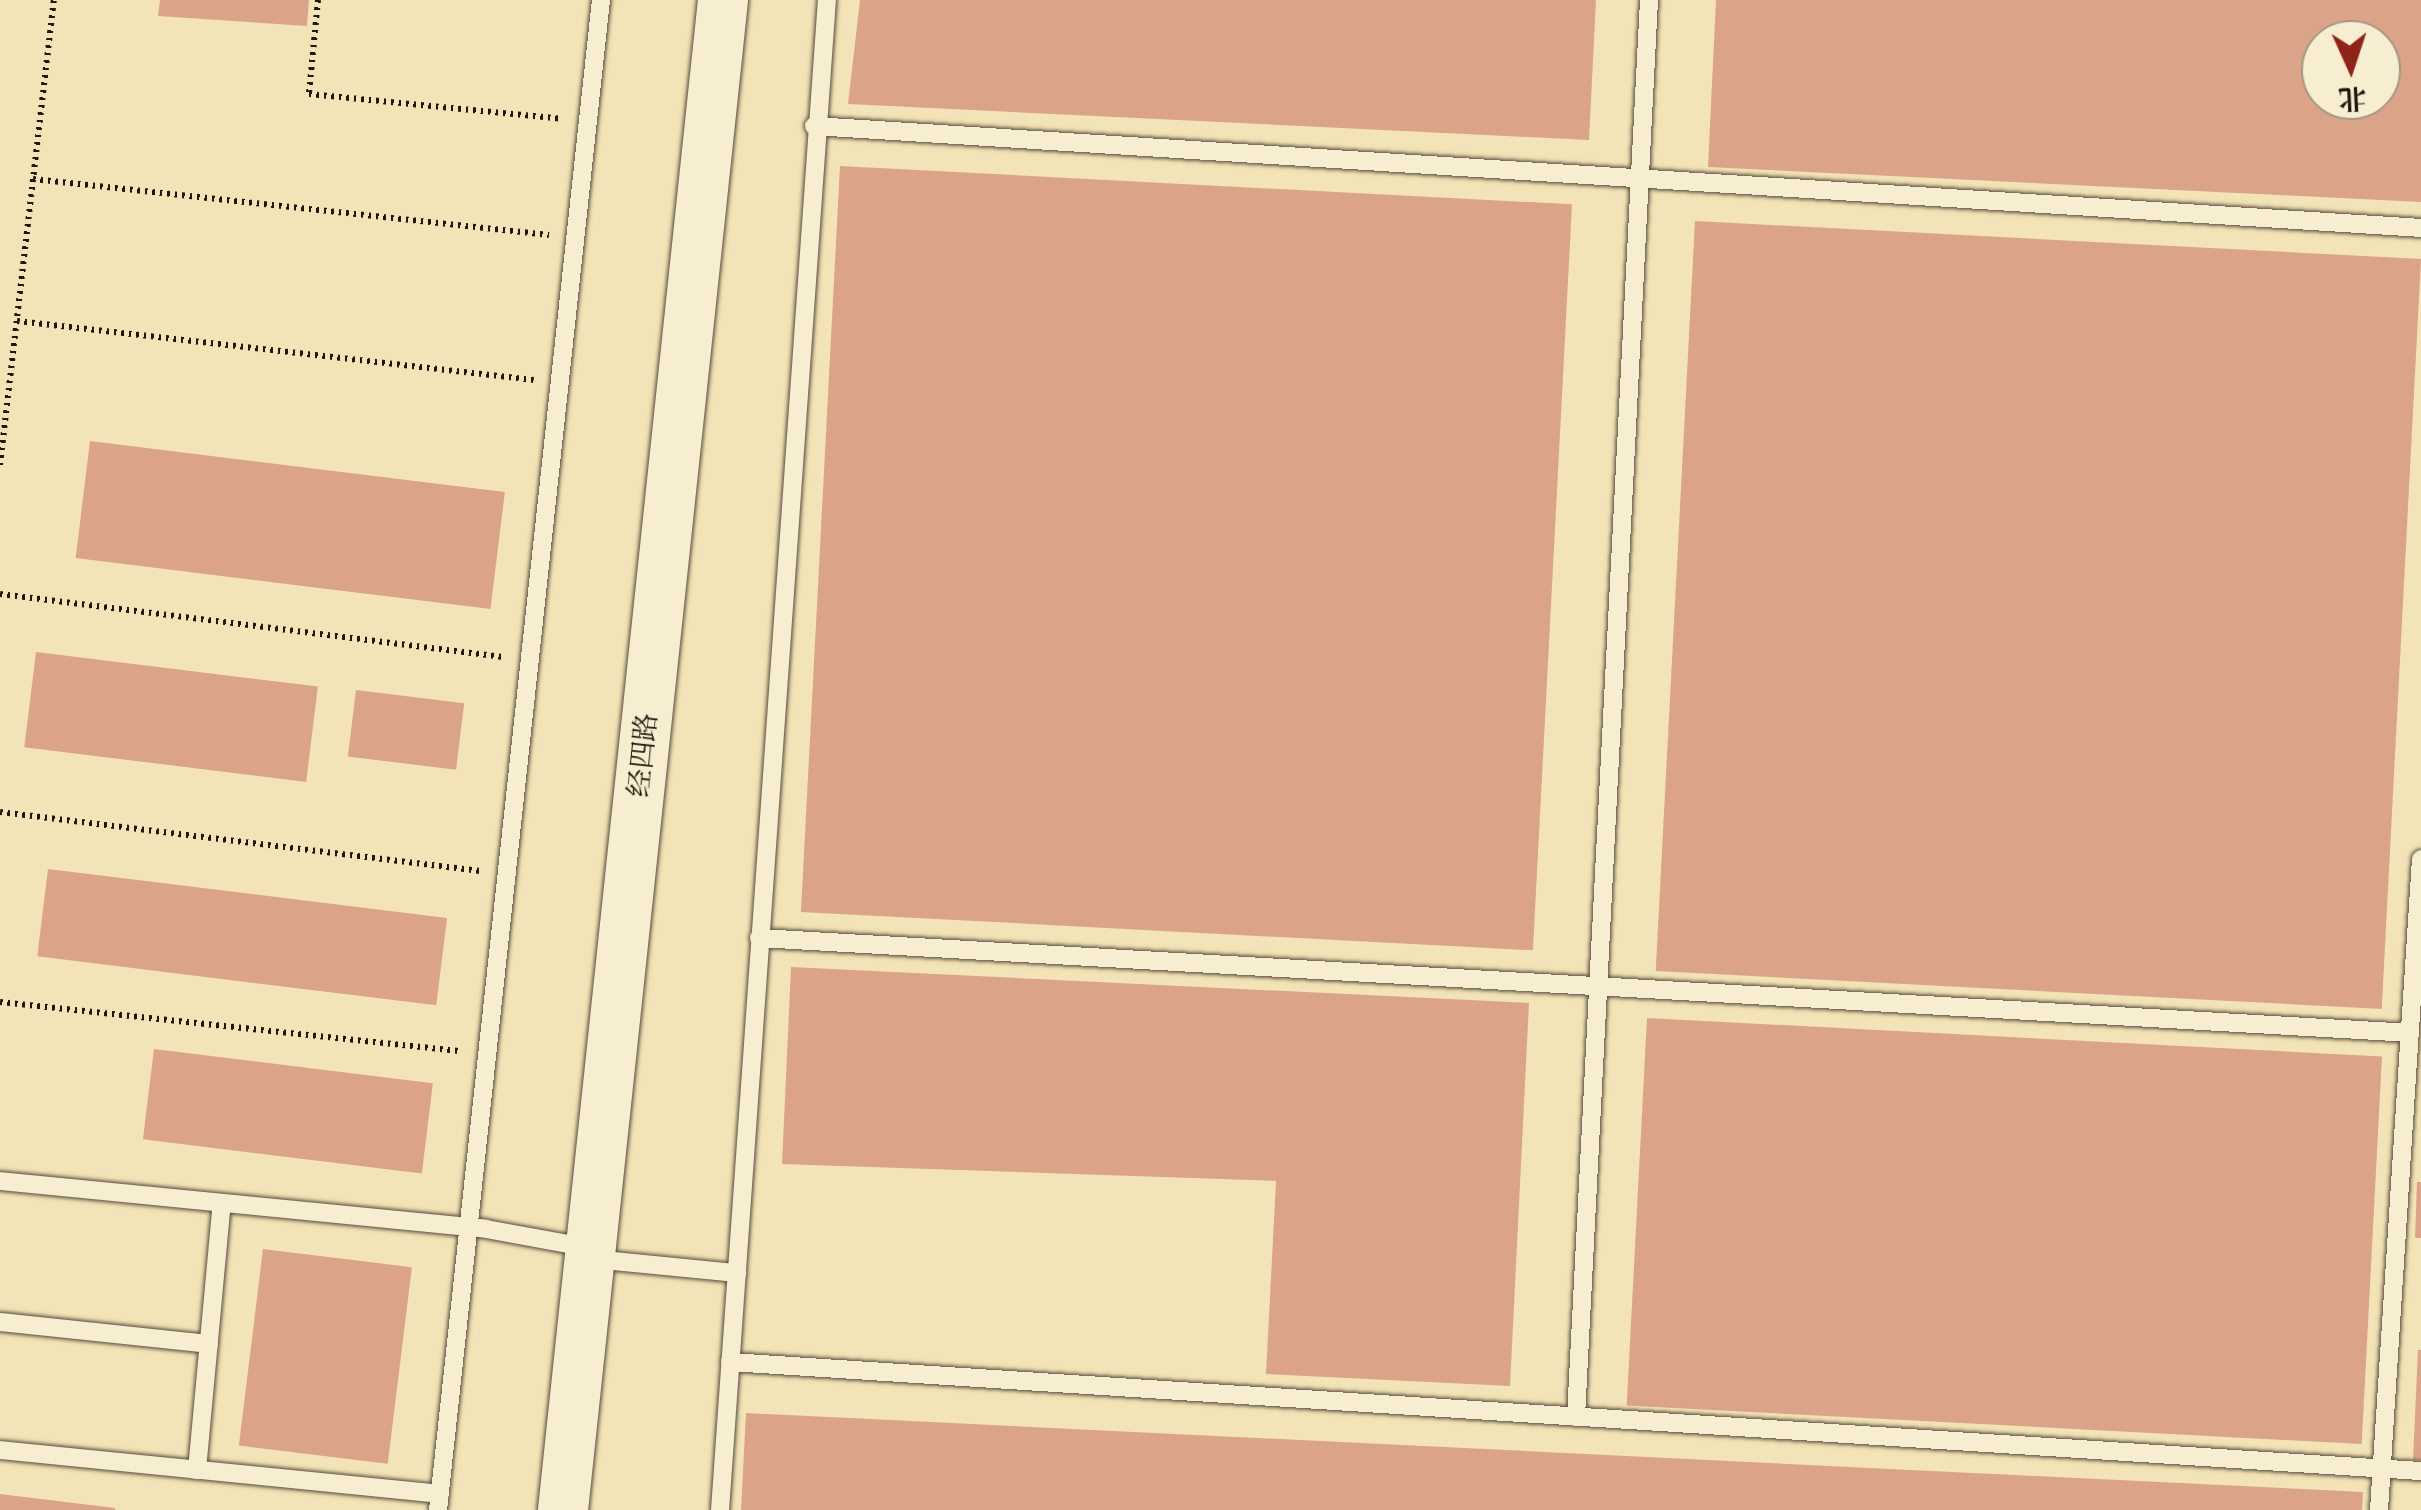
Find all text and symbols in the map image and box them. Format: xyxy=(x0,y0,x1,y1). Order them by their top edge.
north arrow xyxy=(2301,20,2401,120)
text: 北 xyxy=(2338,81,2367,116)
street label: 经四路 xyxy=(622,711,664,799)

